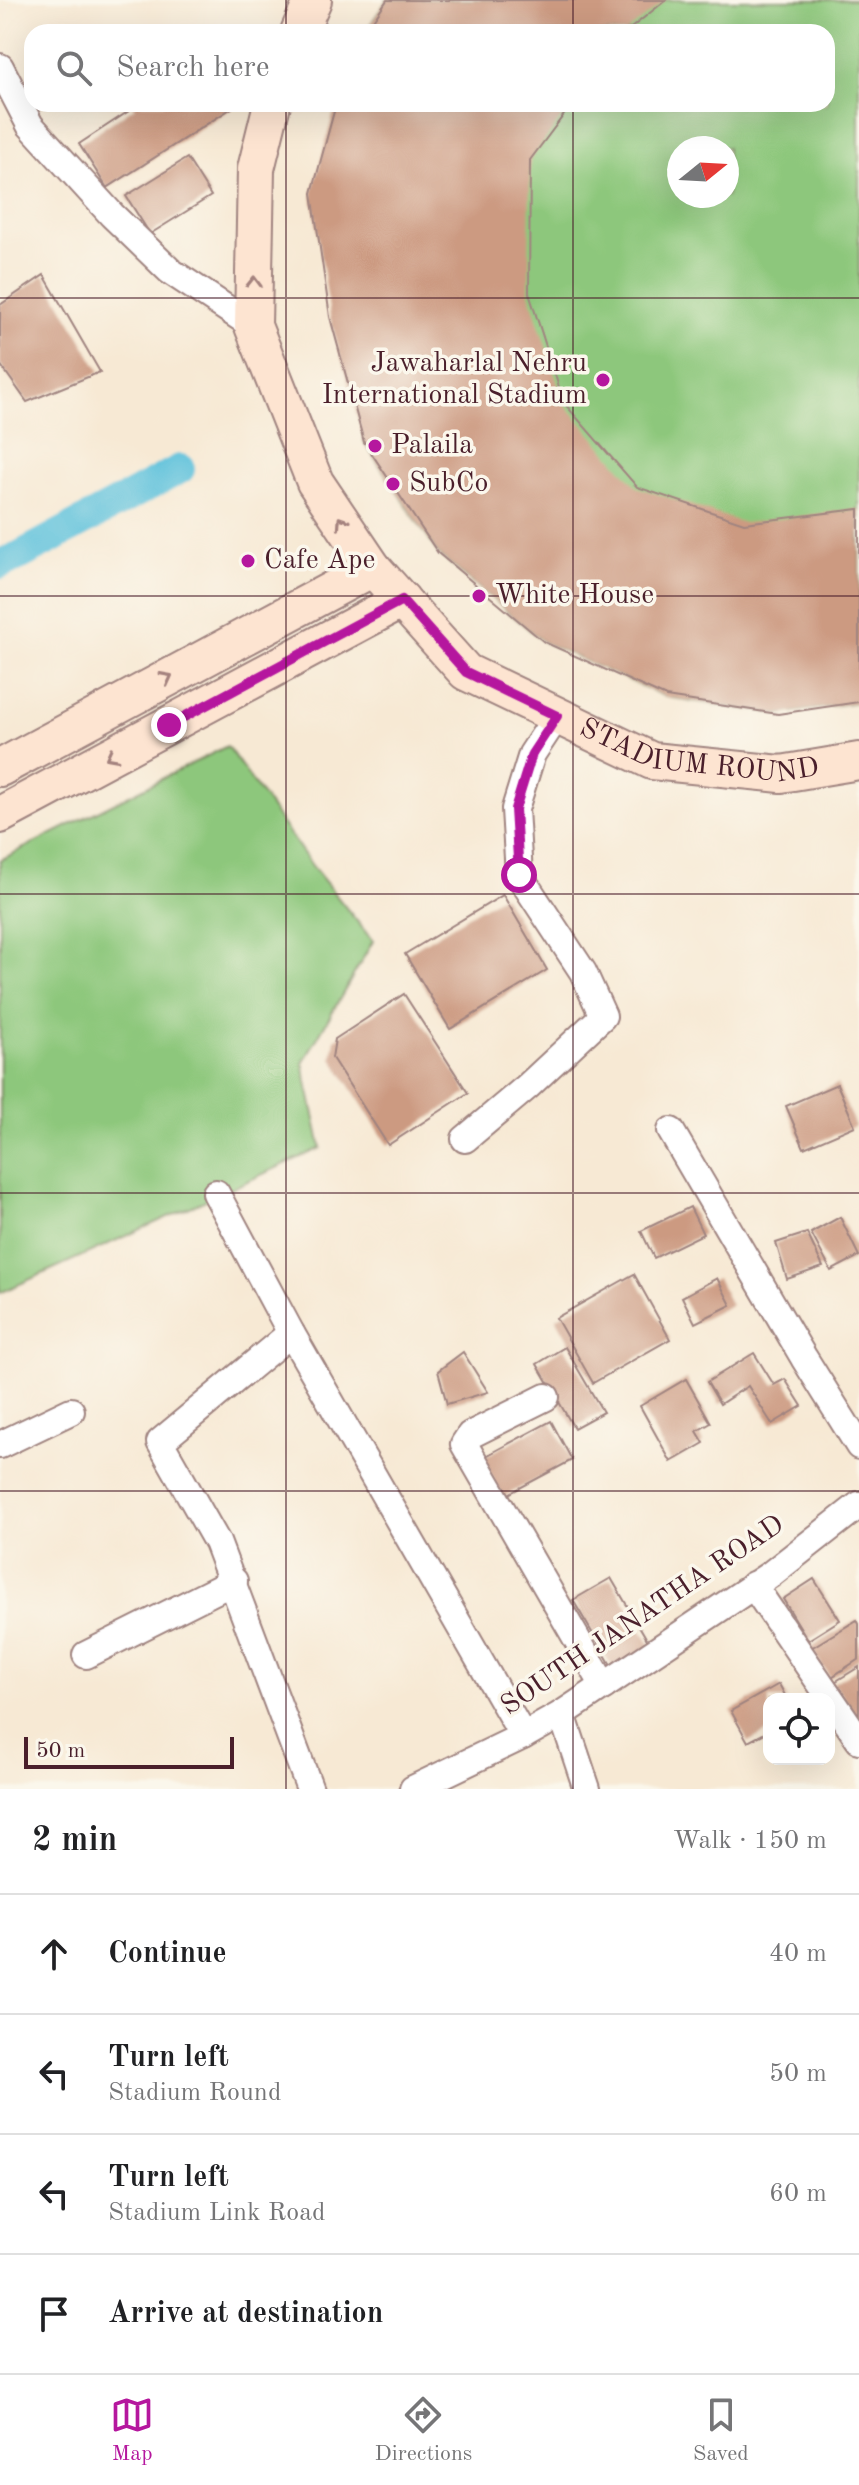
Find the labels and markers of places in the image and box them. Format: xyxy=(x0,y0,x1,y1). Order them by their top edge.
place label: Jawaharlal Nehru International Stadium xyxy=(322,350,587,410)
marker: Jawaharlal Nehru International Stadium xyxy=(594,371,612,389)
place label: Palaila xyxy=(391,432,473,460)
marker: Palaila xyxy=(366,437,384,455)
place label: SubCo xyxy=(409,470,488,498)
marker: SubCo xyxy=(384,475,402,493)
place label: Cafe Ape xyxy=(264,547,375,575)
marker: Cafe Ape xyxy=(239,552,257,570)
place label: White House xyxy=(495,582,654,610)
marker: White House xyxy=(470,587,488,605)

